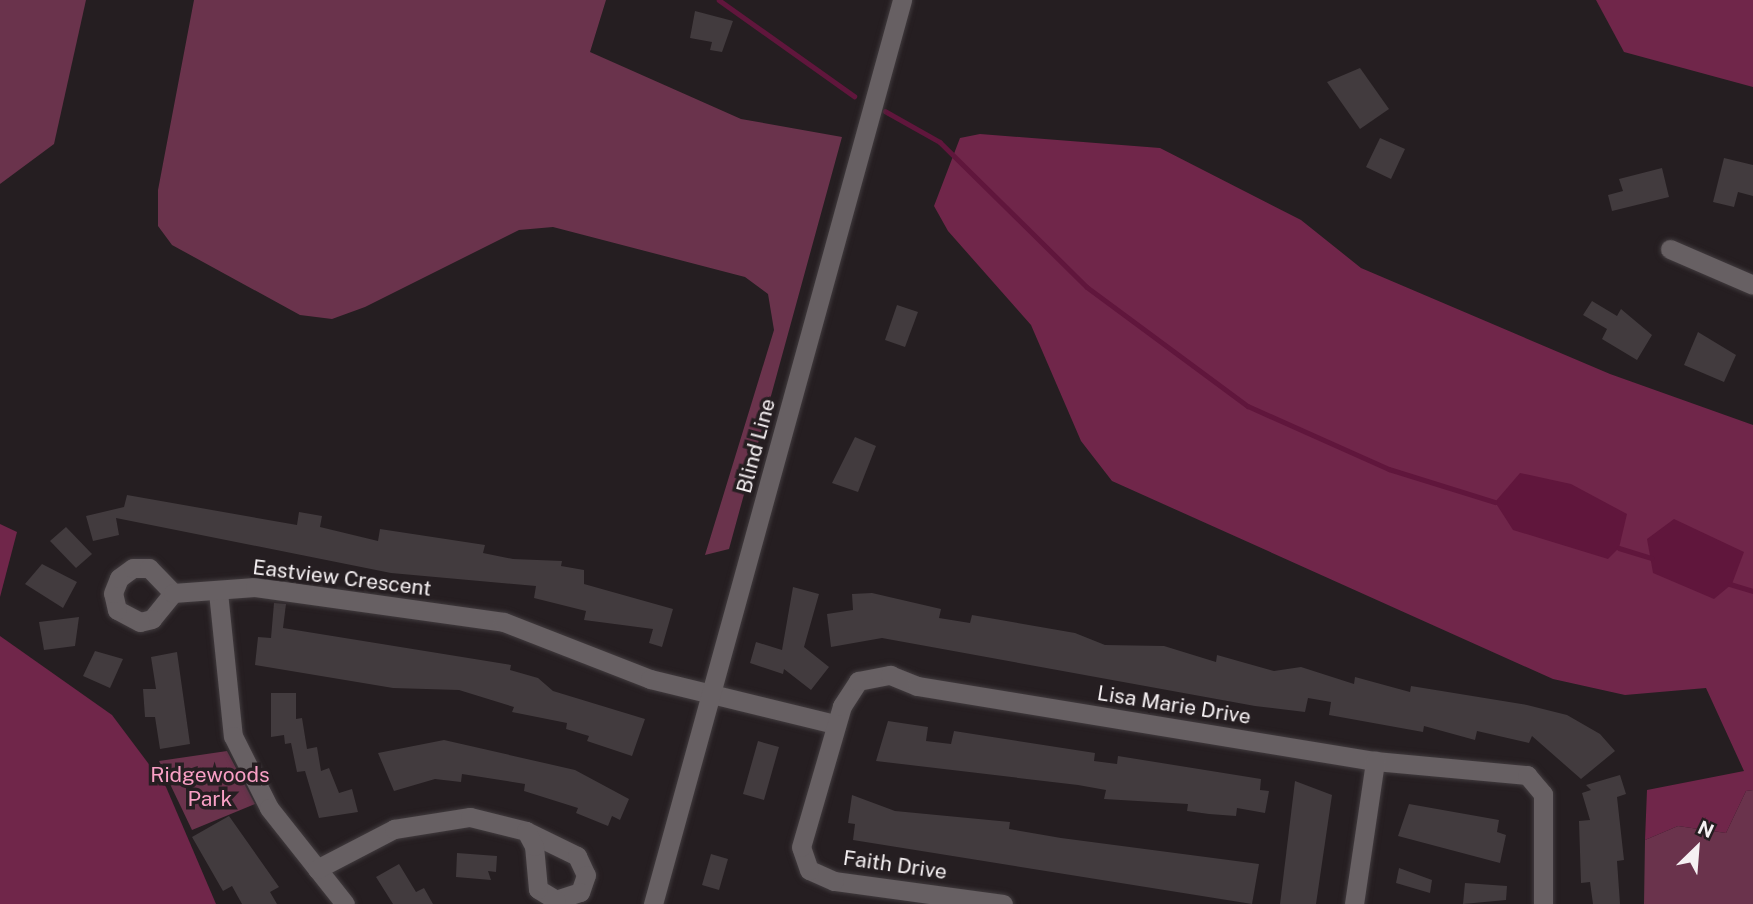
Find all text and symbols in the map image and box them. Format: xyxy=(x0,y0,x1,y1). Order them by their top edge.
street label: Blind Line xyxy=(731,396,781,496)
street label: Eastview Crescent xyxy=(251,555,433,601)
street label: Lisa Marie Drive xyxy=(1095,680,1253,730)
park label: Ridgewoods Park xyxy=(150,762,270,812)
north arrow xyxy=(1662,813,1732,883)
text: N xyxy=(1694,816,1717,842)
street label: Faith Drive xyxy=(841,845,949,885)

